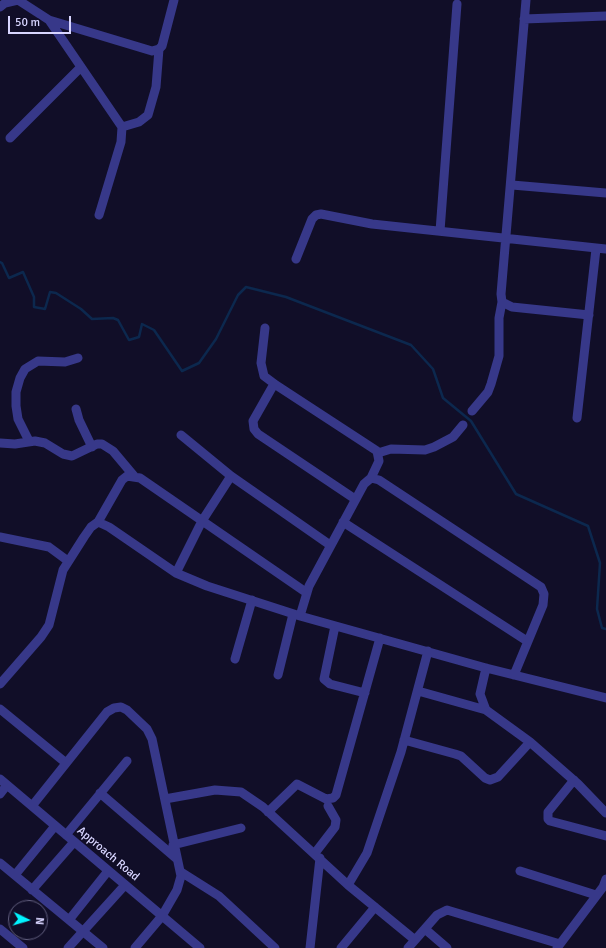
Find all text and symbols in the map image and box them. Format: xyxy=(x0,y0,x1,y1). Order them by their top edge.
scale bar xyxy=(10,8,73,34)
text: 50 m xyxy=(15,15,40,30)
street label: Approach Road xyxy=(74,824,142,884)
north arrow xyxy=(8,900,48,940)
text: N xyxy=(33,917,46,925)

